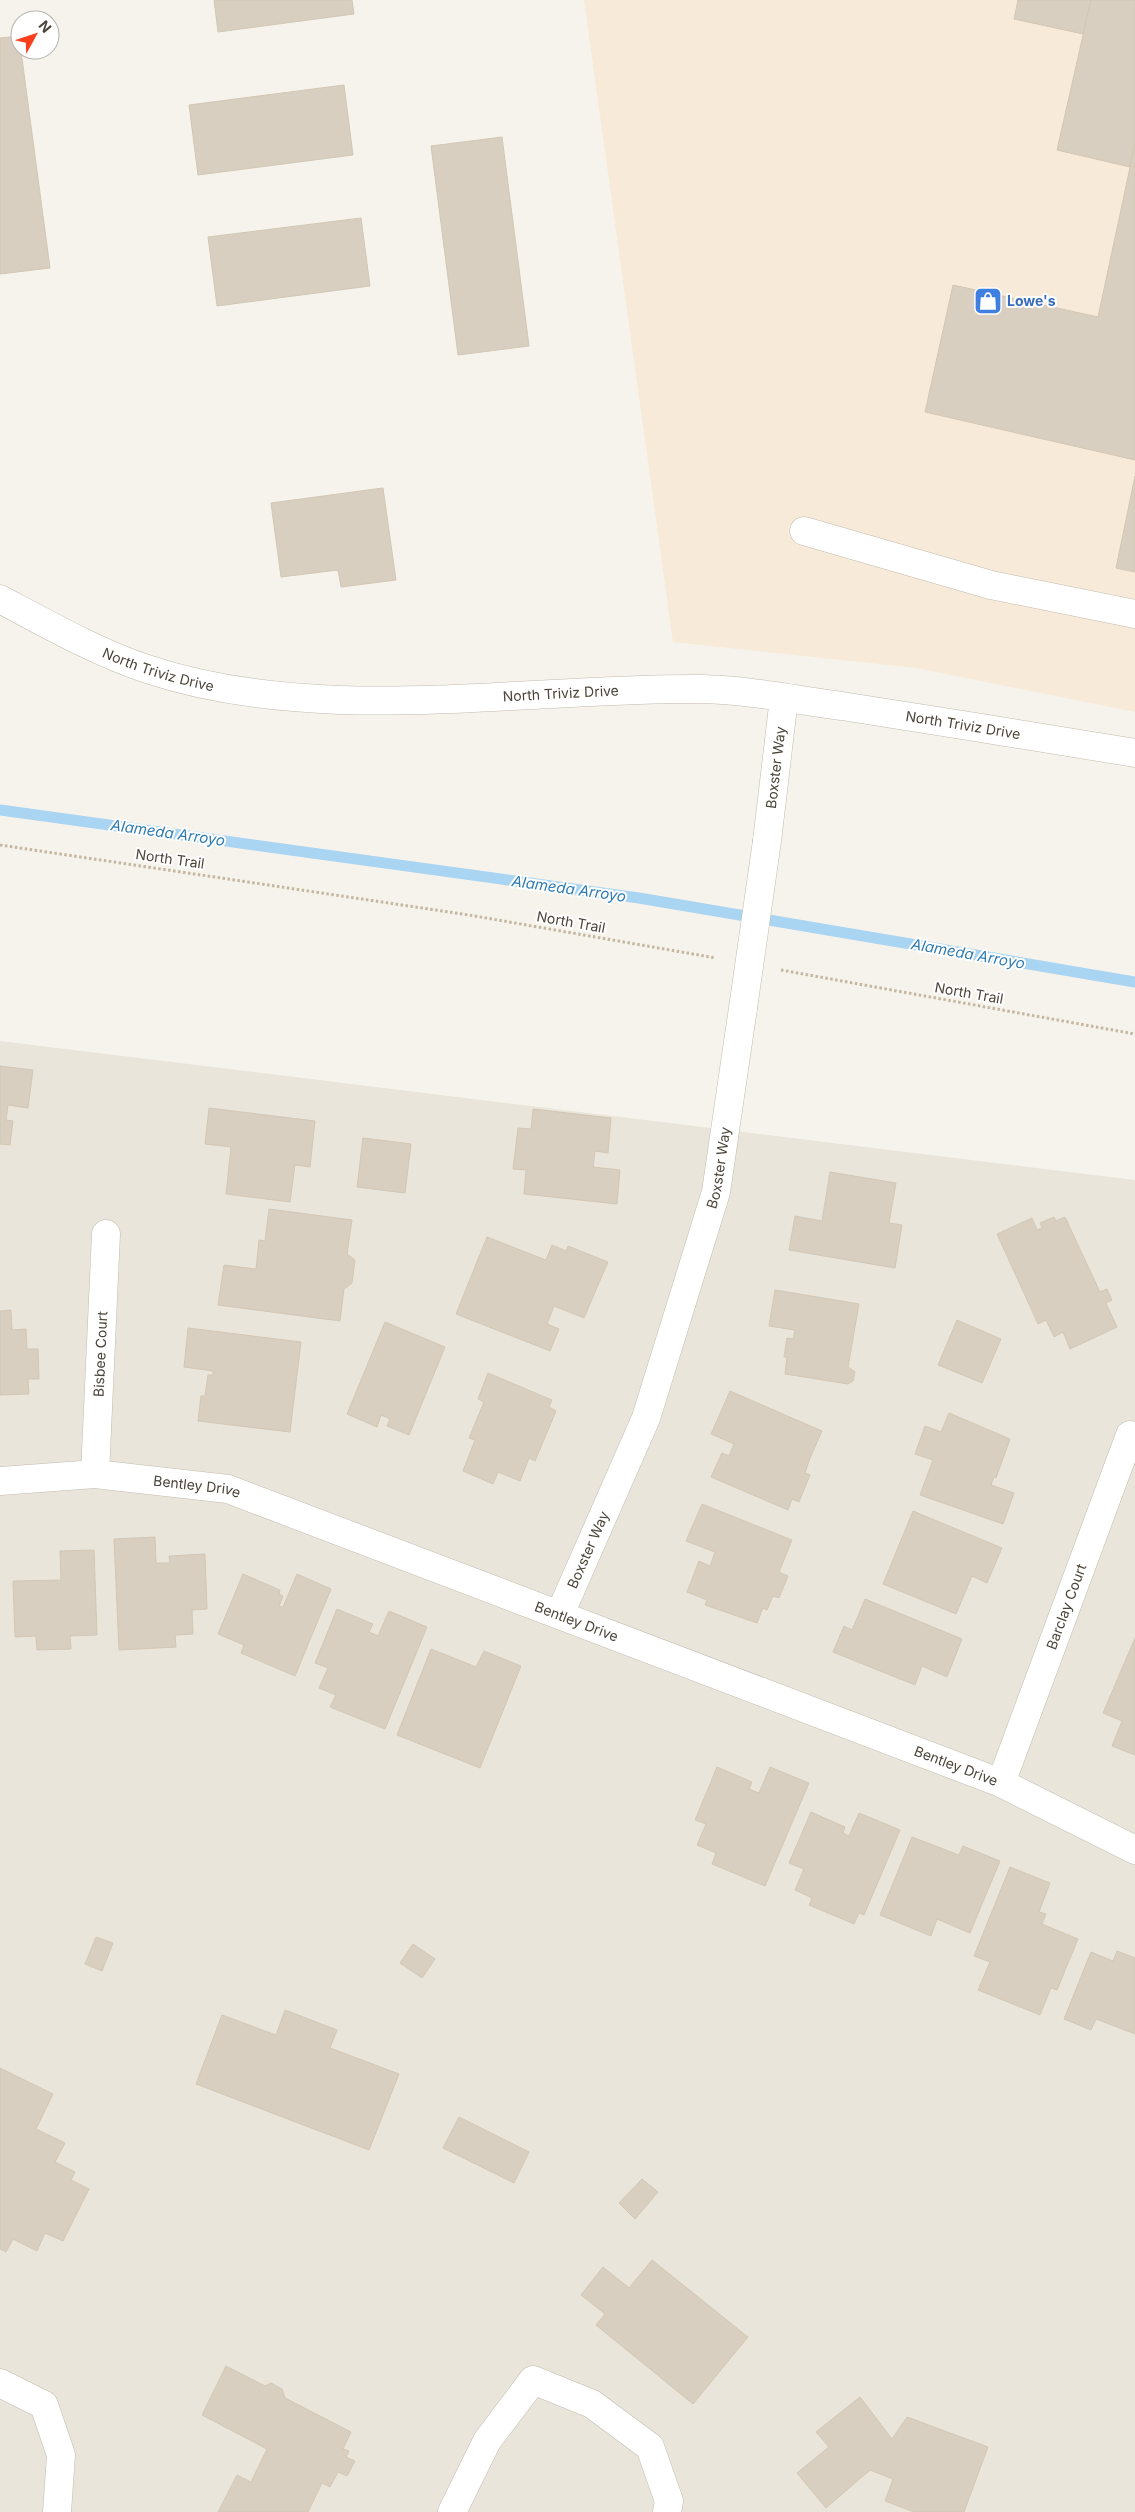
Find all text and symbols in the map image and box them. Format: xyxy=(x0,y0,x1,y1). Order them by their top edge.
north arrow xyxy=(10,10,60,60)
text: N xyxy=(35,17,55,36)
shop icon: Lowe's xyxy=(973,286,1003,316)
place label: Lowe's xyxy=(1007,292,1056,309)
street label: North Triviz Drive xyxy=(100,644,216,694)
street label: North Triviz Drive xyxy=(502,682,619,705)
street label: North Triviz Drive xyxy=(904,707,1022,742)
street label: Boxster Way xyxy=(762,725,789,810)
water label: Alameda Arroyo xyxy=(109,815,226,850)
street label: North Trail xyxy=(135,845,206,872)
water label: Alameda Arroyo xyxy=(510,871,627,906)
street label: North Trail xyxy=(535,907,607,936)
water label: Alameda Arroyo xyxy=(909,934,1026,973)
street label: North Trail xyxy=(933,978,1005,1007)
street label: Boxster Way xyxy=(702,1126,733,1211)
street label: Bisbee Court xyxy=(90,1310,110,1397)
street label: Bentley Drive xyxy=(152,1472,243,1501)
street label: Boxster Way xyxy=(563,1508,612,1591)
street label: Barclay Court xyxy=(1042,1561,1090,1652)
street label: Bentley Drive xyxy=(533,1597,621,1645)
street label: Bentley Drive xyxy=(912,1742,1000,1789)

